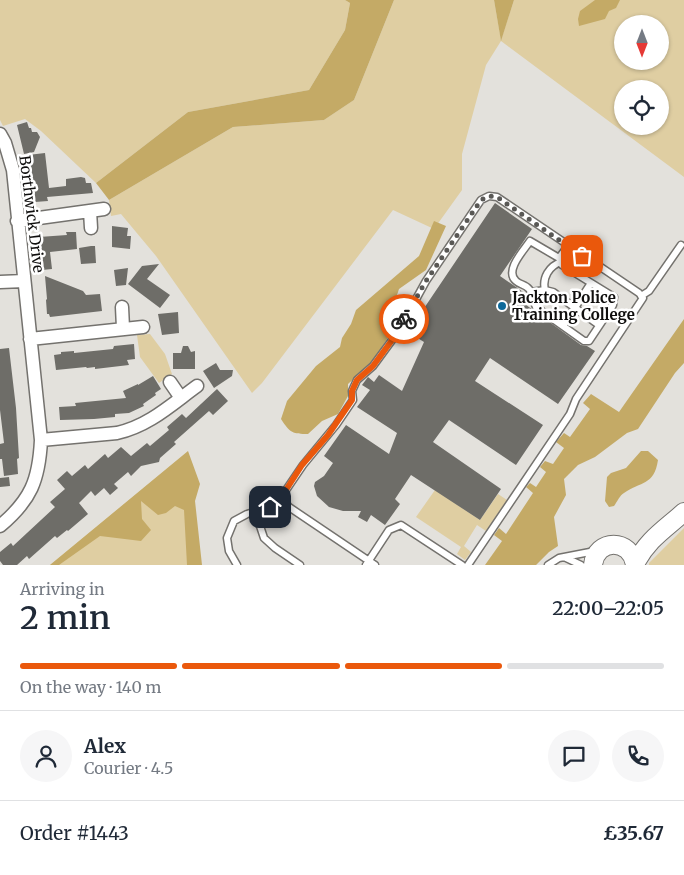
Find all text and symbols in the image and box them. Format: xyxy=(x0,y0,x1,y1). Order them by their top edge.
north arrow xyxy=(614,15,669,70)
map controls xyxy=(614,15,669,135)
button: locate xyxy=(614,80,669,135)
street label: Borthwick Drive xyxy=(15,154,49,274)
pin xyxy=(561,235,603,277)
icon: bag xyxy=(568,242,596,270)
place label: Jackton Police Training College xyxy=(511,288,635,324)
courier xyxy=(379,294,429,344)
marker: Jackton Police Training College xyxy=(496,300,508,312)
icon: bike xyxy=(390,305,418,333)
pin xyxy=(249,486,291,528)
icon: home xyxy=(256,493,284,521)
text: Arriving in xyxy=(20,579,105,599)
text: 22:00–22:05 xyxy=(552,596,664,620)
text: 2 min xyxy=(20,598,110,638)
text: On the way · 140 m xyxy=(20,677,161,697)
button: person xyxy=(20,730,72,782)
button: chat xyxy=(548,730,600,782)
button: phone xyxy=(612,730,664,782)
text: Alex xyxy=(84,734,126,758)
text: Courier · 4.5 xyxy=(84,758,173,778)
text: Order #1443 xyxy=(20,821,129,845)
text: £35.67 xyxy=(603,821,664,845)

